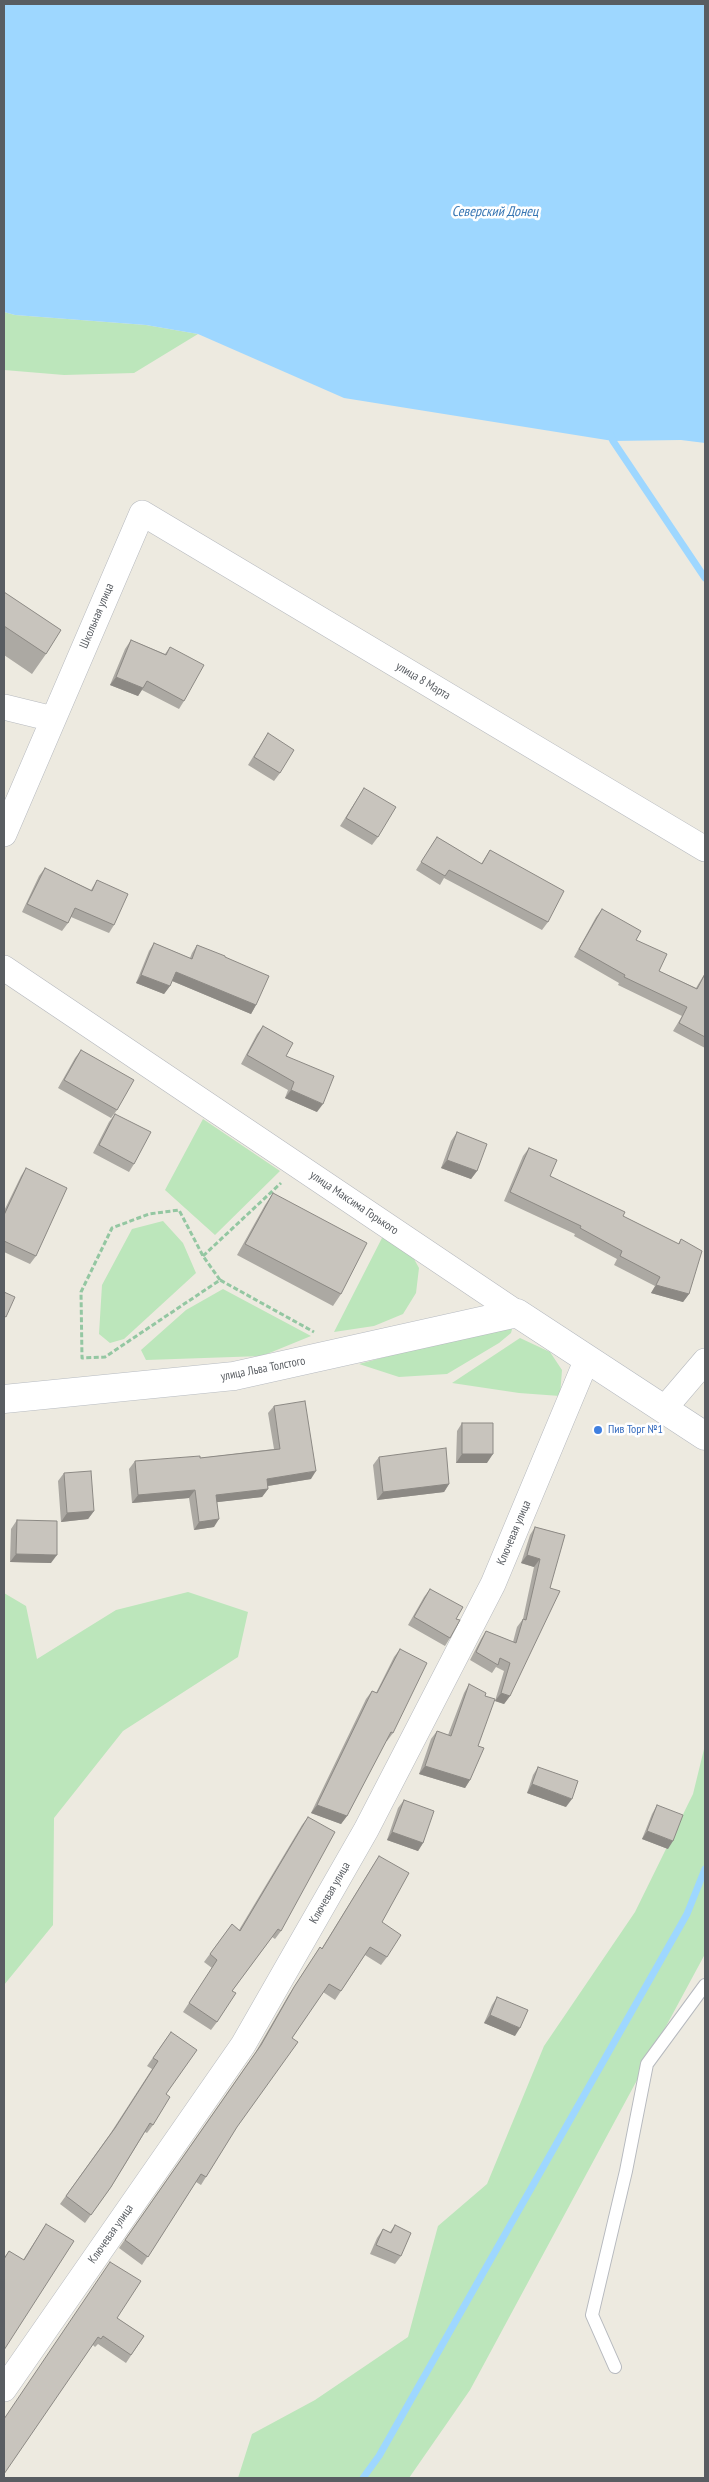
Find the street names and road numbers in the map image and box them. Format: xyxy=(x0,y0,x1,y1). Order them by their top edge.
street label: Школьная улица xyxy=(77,581,117,651)
street label: улица 8 Марта xyxy=(393,659,453,703)
street label: улица Максима Горького xyxy=(307,1168,401,1238)
street label: улица Льва Толстого xyxy=(220,1354,306,1384)
street label: Ключевая улица xyxy=(494,1499,534,1567)
street label: Ключевая улица xyxy=(307,1860,353,1926)
street label: Ключевая улица xyxy=(85,2202,137,2266)

